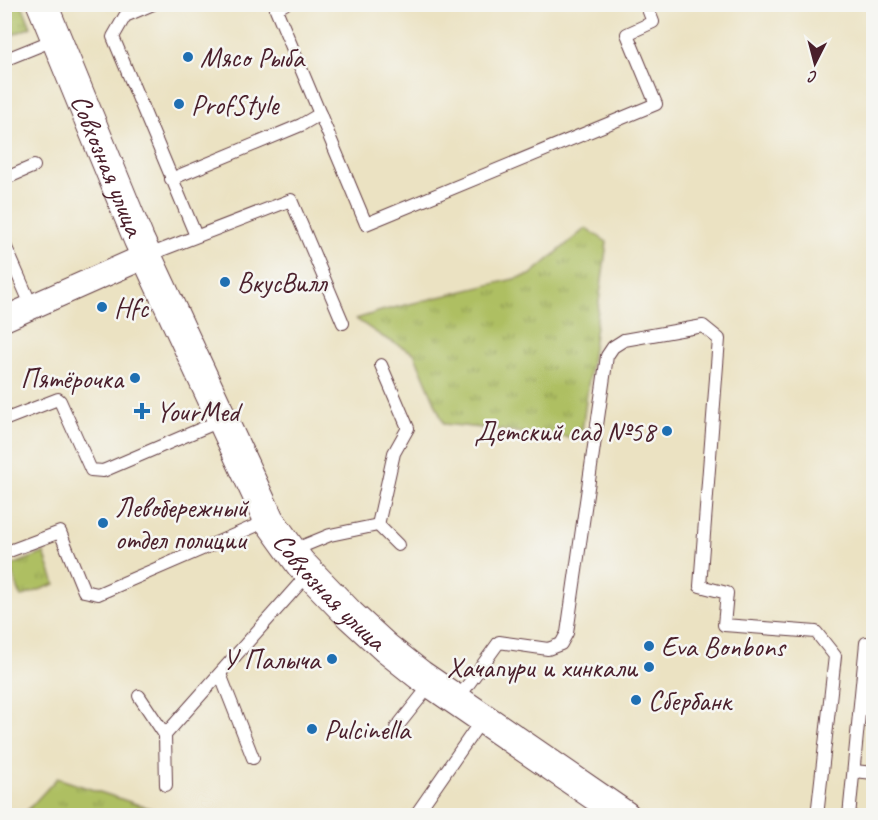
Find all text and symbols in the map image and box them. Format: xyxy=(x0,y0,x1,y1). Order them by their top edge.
north arrow xyxy=(785,33,845,93)
place label: Мясо Рыба xyxy=(200,40,306,75)
marker: Мясо Рыба xyxy=(181,50,195,64)
text: С xyxy=(806,66,818,87)
place label: ProfStyle xyxy=(191,87,280,122)
street label: Совхозная улица xyxy=(63,89,153,243)
marker: ProfStyle xyxy=(172,97,186,111)
place label: ВкусВилл xyxy=(237,265,329,300)
marker: ВкусВилл xyxy=(218,275,232,289)
place label: Hfc xyxy=(114,290,149,325)
marker: Hfc xyxy=(95,300,109,314)
place label: Пятёрочка xyxy=(20,361,125,396)
marker: Пятёрочка xyxy=(128,371,142,385)
place label: YourMed xyxy=(156,394,243,429)
marker: YourMed xyxy=(133,402,151,420)
place label: Детский сад №58 xyxy=(474,414,657,449)
marker: Детский сад №58 xyxy=(660,424,674,438)
place label: Левобережный отдел полиции xyxy=(115,490,249,557)
marker: Левобережный отдел полиции xyxy=(96,516,110,530)
street label: Совхозная улица xyxy=(266,526,395,659)
place label: Eva Bonbons xyxy=(661,629,787,664)
marker: Eva Bonbons xyxy=(642,639,656,653)
place label: У Палыча xyxy=(223,642,322,677)
place label: Хачапури и хинкали xyxy=(447,650,639,685)
marker: У Палыча xyxy=(325,652,339,666)
marker: Хачапури и хинкали xyxy=(642,660,656,674)
place label: Сбербанк xyxy=(648,683,734,718)
marker: Сбербанк xyxy=(629,693,643,707)
place label: Pulcinella xyxy=(324,712,412,747)
marker: Pulcinella xyxy=(305,722,319,736)

